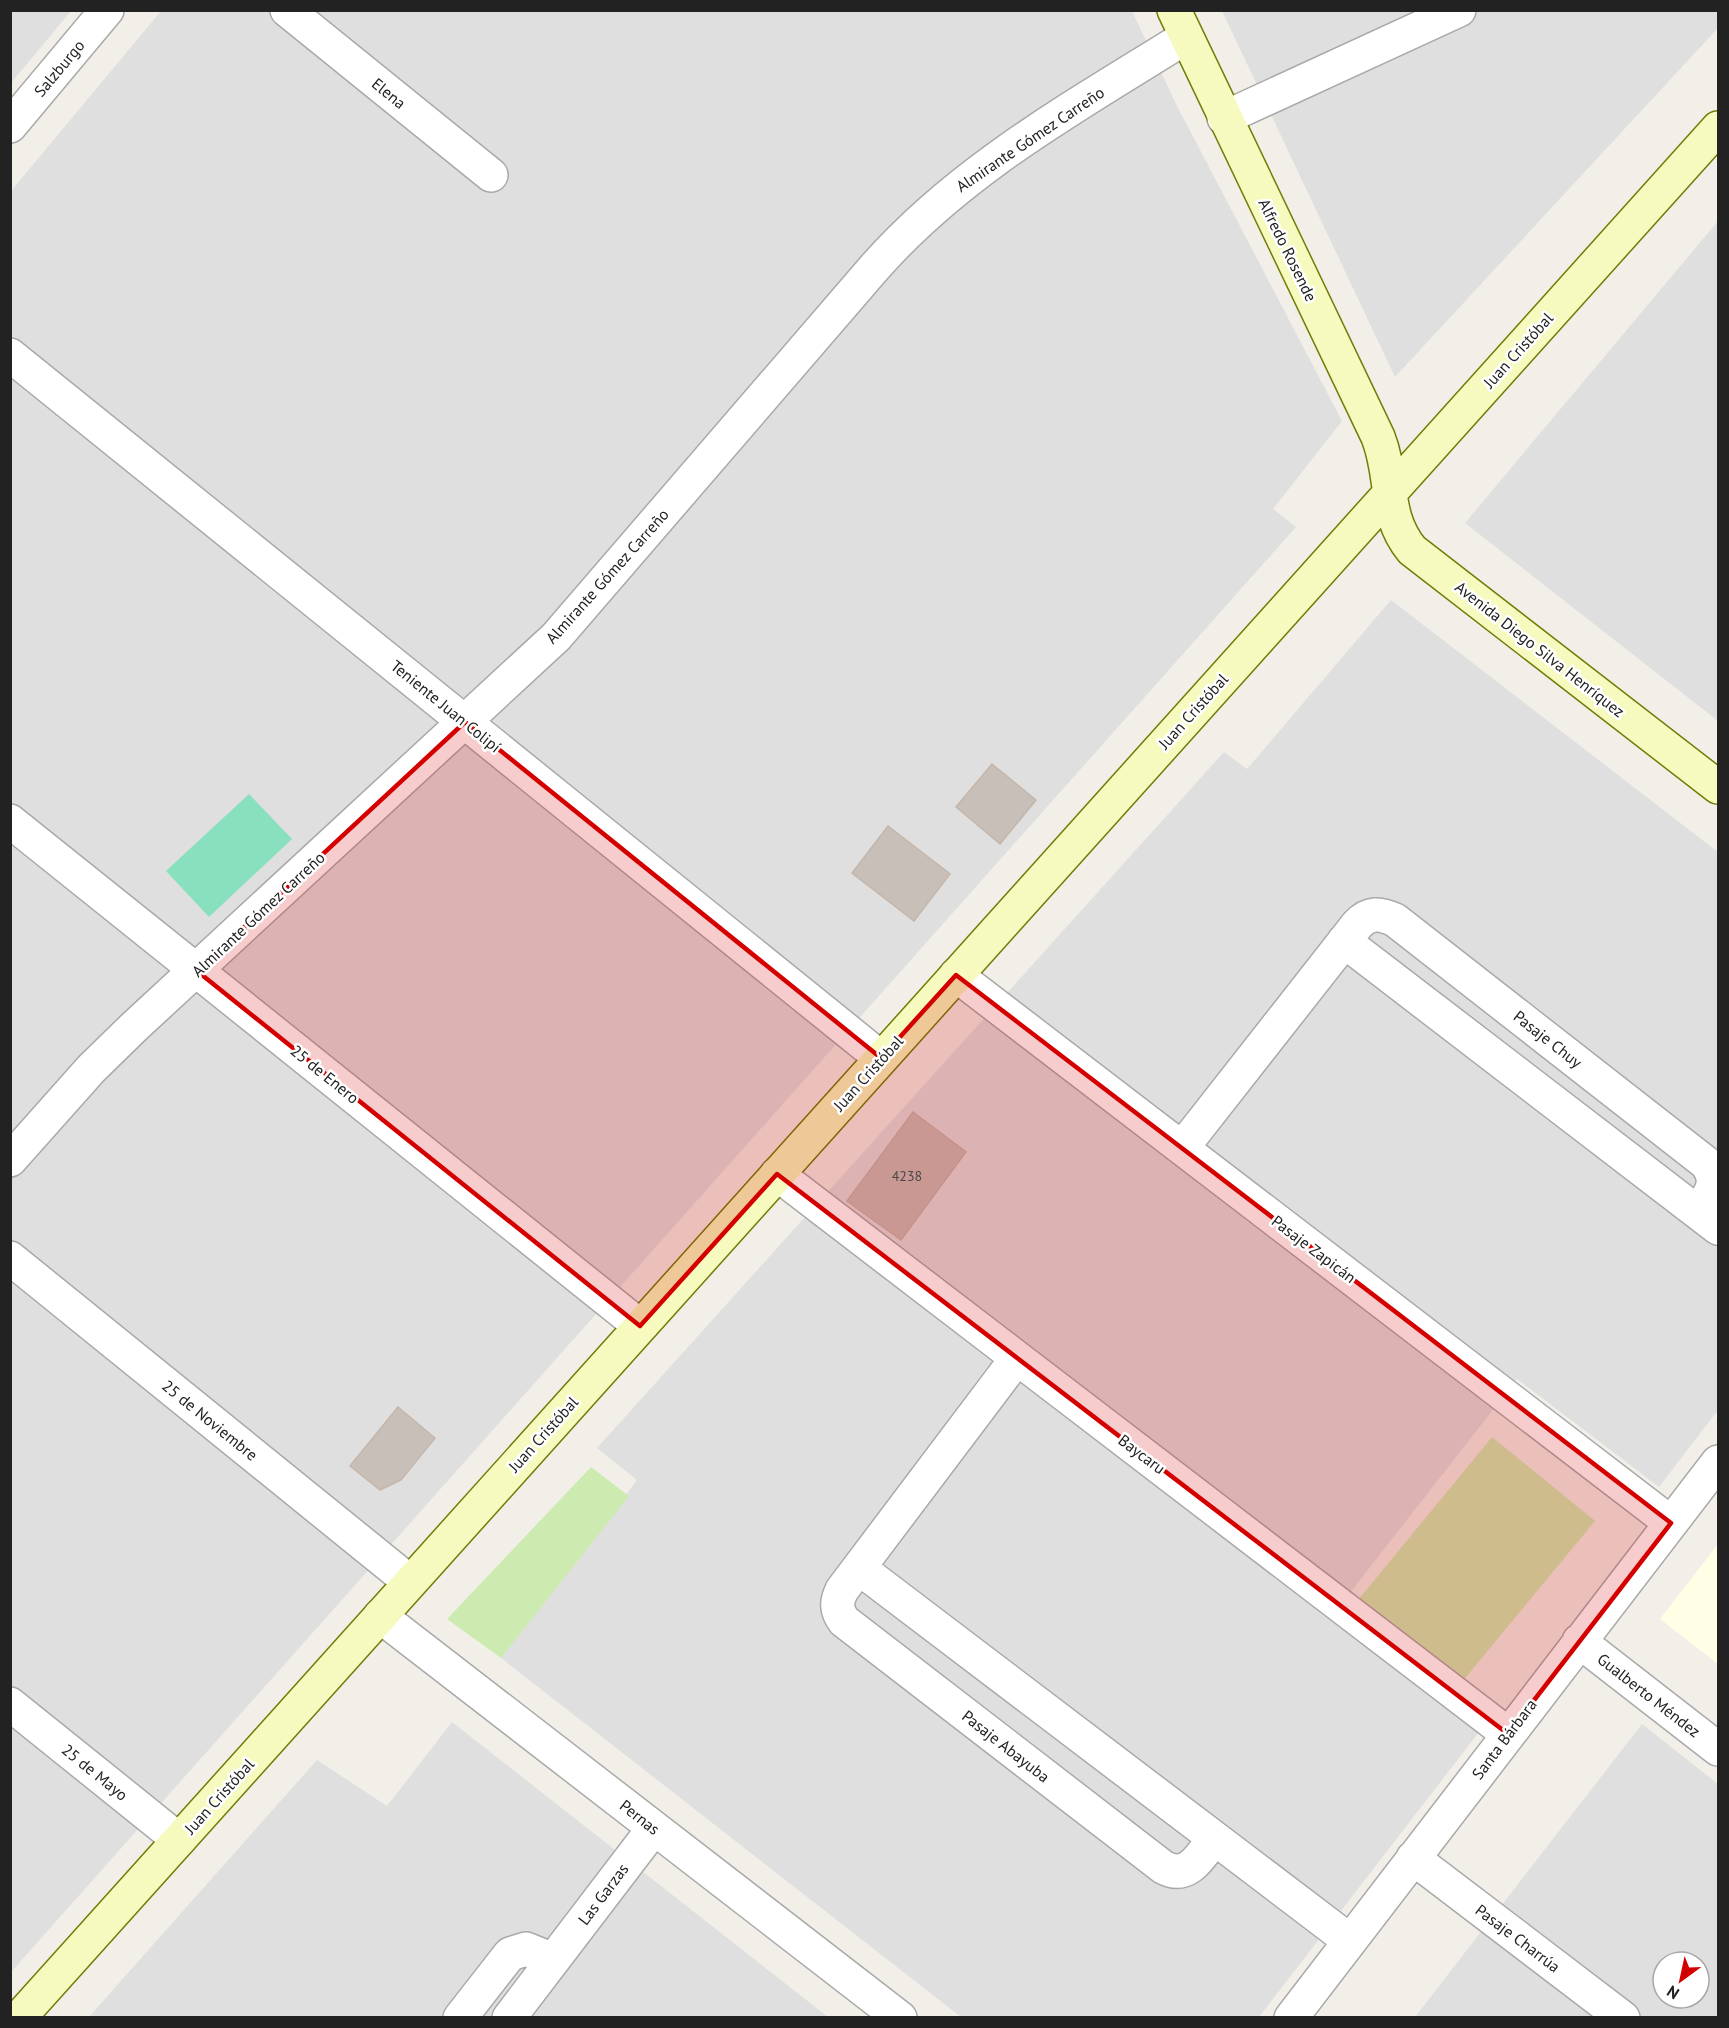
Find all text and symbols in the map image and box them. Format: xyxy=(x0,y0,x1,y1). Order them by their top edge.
street label: Salzburgo xyxy=(29,35,89,101)
street label: Elena xyxy=(368,73,410,113)
street label: Almirante Gómez Carreño xyxy=(952,82,1108,196)
street label: Alfredo Rosende xyxy=(1254,195,1322,305)
street label: Juan Cristóbal xyxy=(1478,308,1557,393)
street label: Almirante Gómez Carreño xyxy=(541,504,673,648)
street label: Avenida Diego Silva Henríquez xyxy=(1451,577,1629,721)
street label: Teniente Juan Colipí xyxy=(387,655,505,757)
street label: Juan Cristóbal xyxy=(1153,669,1232,754)
street label: Almirante Gómez Carreño xyxy=(187,847,329,981)
street label: Pasaje Chuy xyxy=(1510,1006,1587,1072)
street label: Juan Cristóbal xyxy=(828,1031,907,1116)
street label: 25 de Enero xyxy=(287,1040,363,1108)
house number: 4238 xyxy=(892,1167,922,1185)
street label: Pasaje Zapicán xyxy=(1268,1211,1360,1287)
street label: 25 de Noviembre xyxy=(158,1375,262,1465)
street label: Juan Cristóbal xyxy=(503,1392,582,1477)
street label: Baycaru xyxy=(1115,1430,1169,1478)
street label: Gualberto Méndez xyxy=(1594,1649,1704,1741)
street label: Santa Bárbara xyxy=(1467,1695,1541,1783)
street label: Pasaje Abayuba xyxy=(958,1706,1054,1786)
street label: 25 de Mayo xyxy=(58,1739,132,1805)
street label: Juan Cristóbal xyxy=(179,1754,258,1839)
street label: Pernas xyxy=(616,1795,664,1839)
street label: Las Garzas xyxy=(573,1859,633,1929)
street label: Pasaje Charrúa xyxy=(1472,1900,1564,1976)
north arrow xyxy=(1651,1950,1711,2010)
text: N xyxy=(1663,1981,1683,2004)

